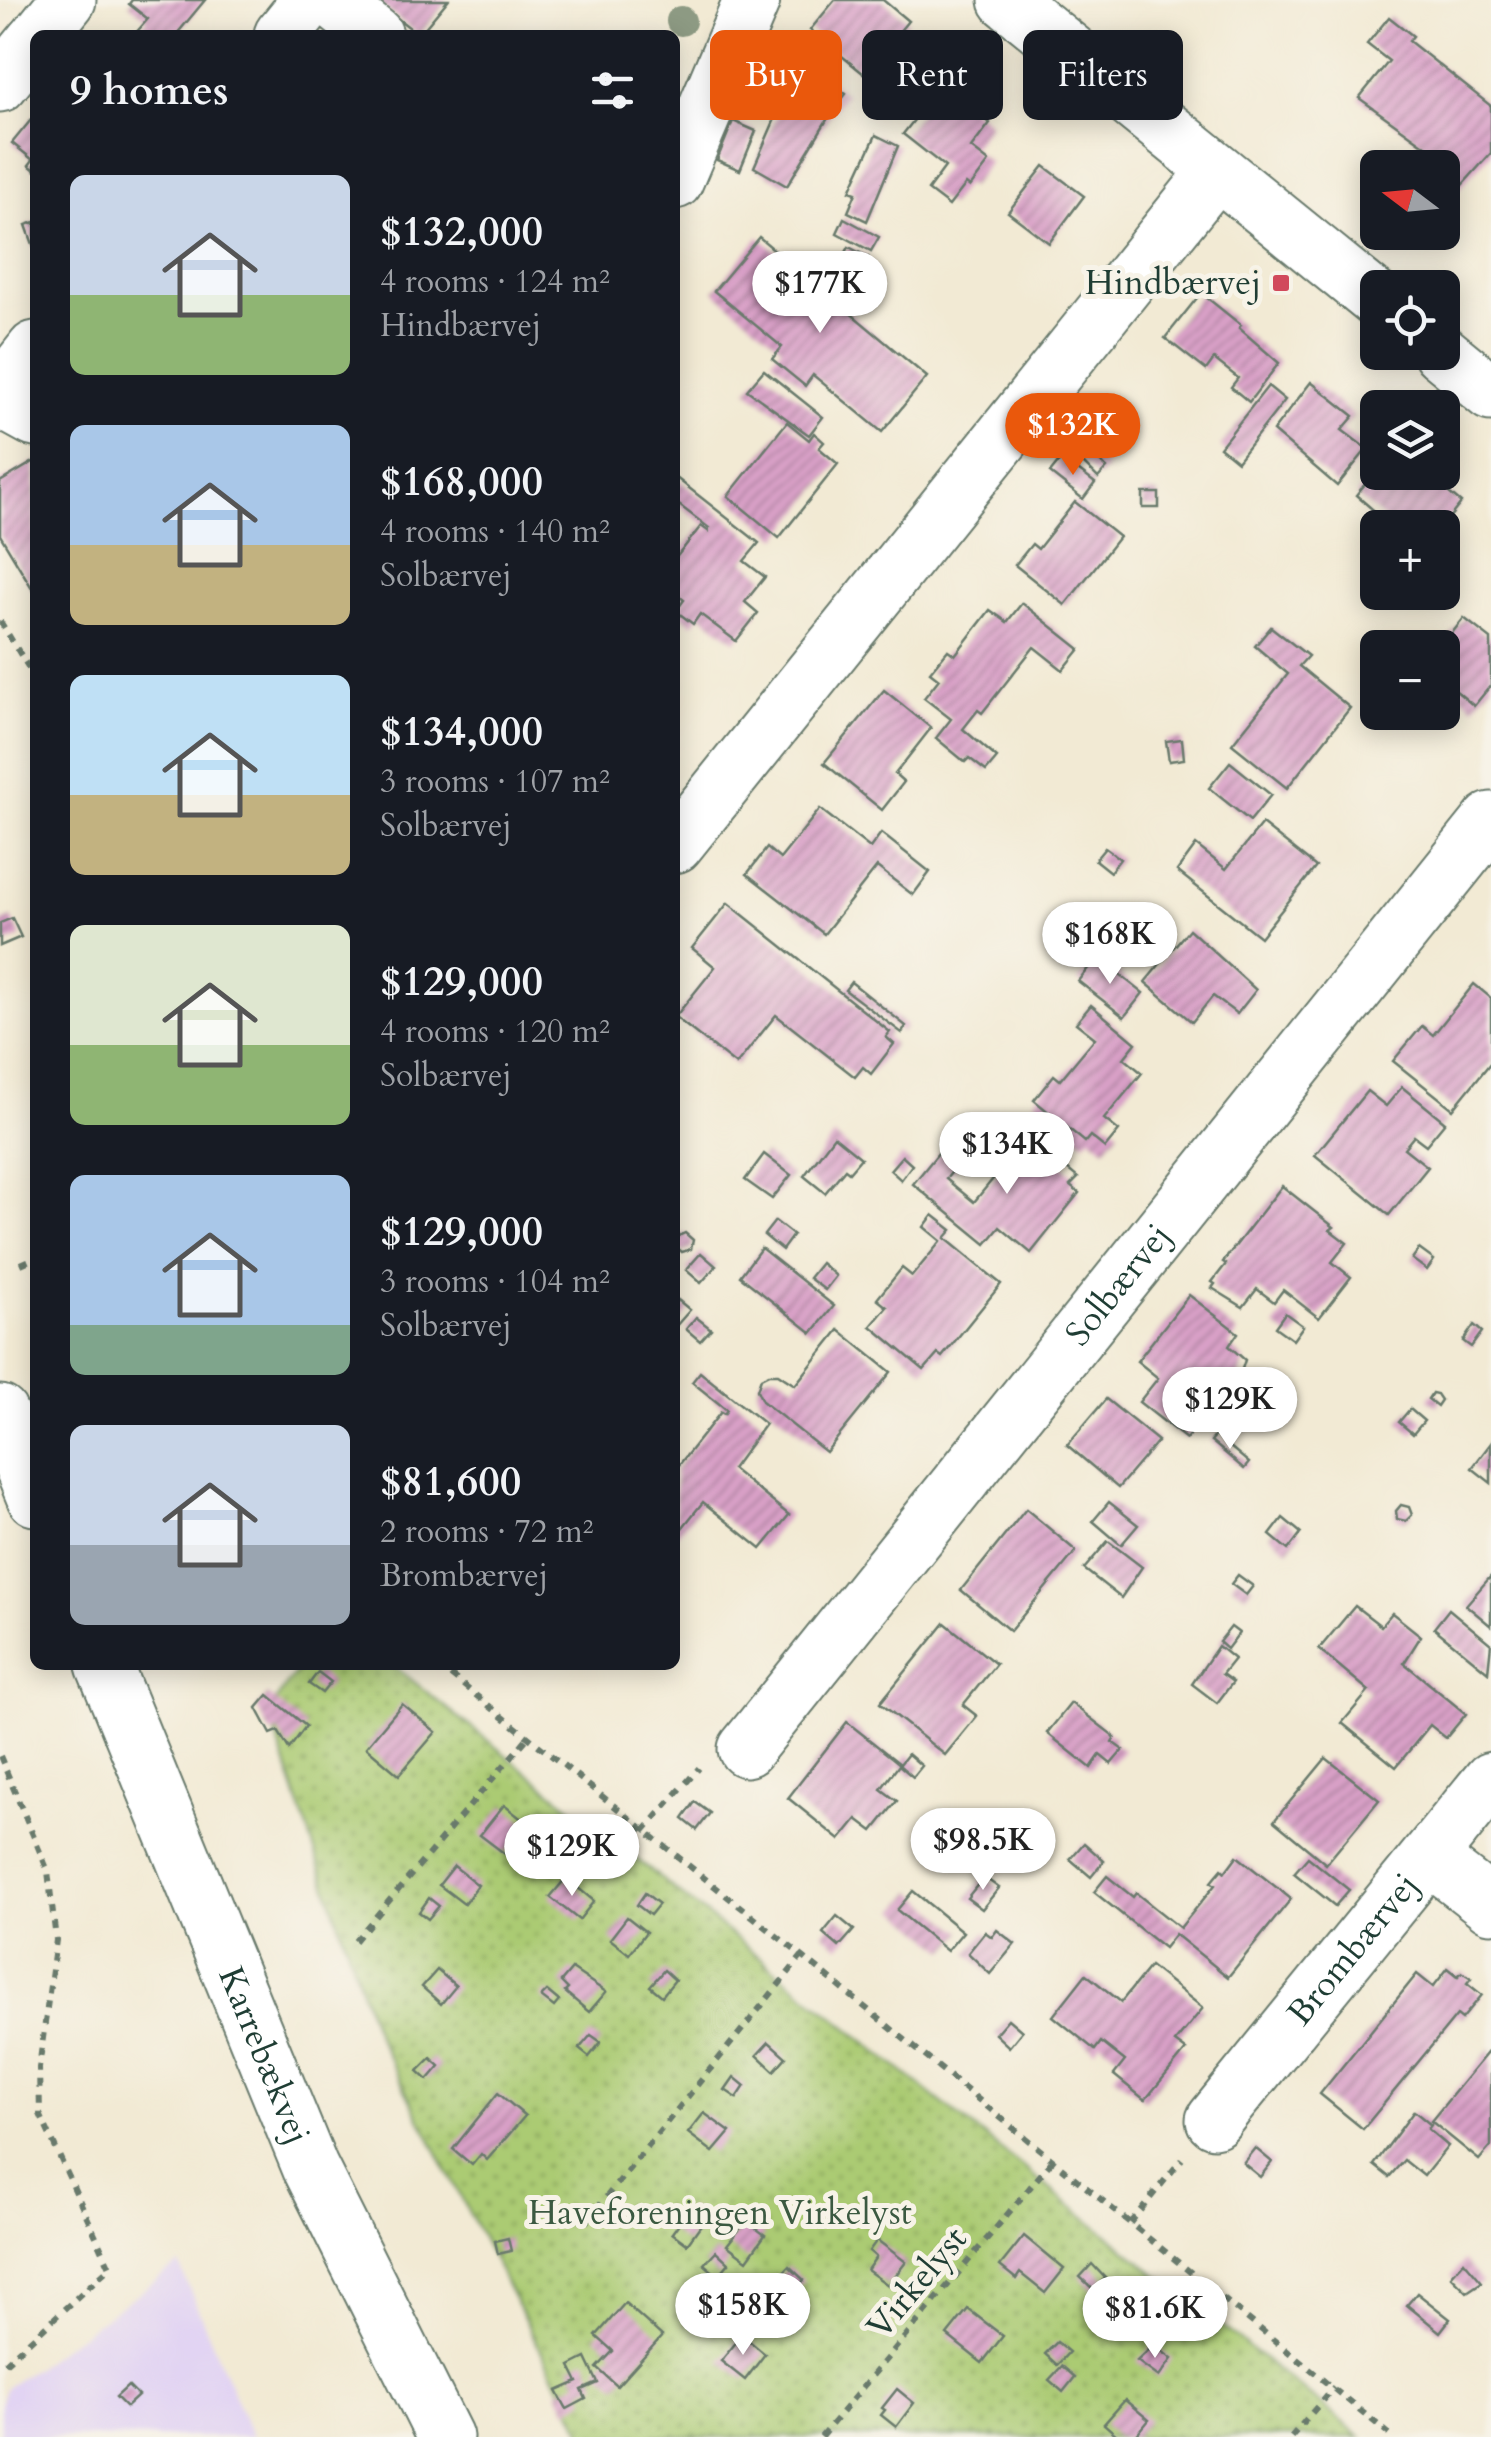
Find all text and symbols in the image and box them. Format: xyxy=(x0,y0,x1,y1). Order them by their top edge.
chip: Buy xyxy=(710,30,842,120)
chip: Rent xyxy=(862,30,1003,120)
chip: Filters xyxy=(1023,30,1183,120)
text: 9 homes xyxy=(70,62,228,119)
icon: filters xyxy=(585,63,640,118)
north arrow xyxy=(1360,150,1460,250)
map controls xyxy=(1360,150,1460,730)
text: $132,000 xyxy=(380,203,543,260)
icon: home xyxy=(150,215,270,335)
pin: $177K xyxy=(750,251,890,336)
place label: Hindbærvej xyxy=(1085,259,1261,307)
text: 4 rooms · 124 m² xyxy=(380,260,610,304)
text: $177K xyxy=(774,261,866,305)
button: locate xyxy=(1360,270,1460,370)
marker: Hindbærvej xyxy=(1270,272,1292,294)
text: Hindbærvej xyxy=(380,304,541,348)
button: layers xyxy=(1360,390,1460,490)
pin: $132K xyxy=(1003,393,1143,478)
text: $132K xyxy=(1027,403,1119,447)
text: $168,000 xyxy=(380,453,543,510)
icon: home xyxy=(150,465,270,585)
text: 4 rooms · 140 m² xyxy=(380,510,610,554)
button: + xyxy=(1360,510,1460,610)
text: Solbærvej xyxy=(380,554,512,598)
button: − xyxy=(1360,630,1460,730)
text: $134,000 xyxy=(380,703,543,760)
icon: home xyxy=(150,715,270,835)
text: 3 rooms · 107 m² xyxy=(380,760,610,804)
text: Solbærvej xyxy=(380,804,512,848)
pin: $168K xyxy=(1040,902,1180,987)
text: $168K xyxy=(1064,912,1156,956)
text: $129,000 xyxy=(380,953,543,1010)
icon: home xyxy=(150,965,270,1085)
text: 4 rooms · 120 m² xyxy=(380,1010,610,1054)
text: Solbærvej xyxy=(380,1054,512,1098)
pin: $134K xyxy=(937,1112,1077,1197)
text: $134K xyxy=(961,1122,1053,1166)
text: $129,000 xyxy=(380,1203,543,1260)
street label: Solbærvej xyxy=(1054,1214,1182,1356)
icon: home xyxy=(150,1215,270,1335)
text: 3 rooms · 104 m² xyxy=(380,1260,610,1304)
text: Solbærvej xyxy=(380,1304,512,1348)
pin: $129K xyxy=(1160,1367,1300,1452)
text: $129K xyxy=(1184,1377,1276,1421)
text: $81,600 xyxy=(380,1453,521,1510)
icon: home xyxy=(150,1465,270,1585)
text: 2 rooms · 72 m² xyxy=(380,1510,593,1554)
text: Brombærvej xyxy=(380,1554,548,1598)
pin: $98.5K xyxy=(902,1808,1064,1893)
pin: $129K xyxy=(502,1814,642,1899)
text: $98.5K xyxy=(933,1818,1033,1862)
text: $129K xyxy=(526,1824,618,1868)
street label: Brombærvej xyxy=(1276,1863,1430,2036)
street label: Karrebækvej xyxy=(206,1960,322,2151)
park label: Haveforeningen Virkelyst xyxy=(528,2189,912,2237)
street label: Virkelyst xyxy=(856,2217,978,2349)
pin: $158K xyxy=(673,2273,813,2358)
pin: $81.6K xyxy=(1074,2276,1236,2361)
text: $158K xyxy=(697,2283,789,2327)
text: $81.6K xyxy=(1105,2286,1205,2330)

